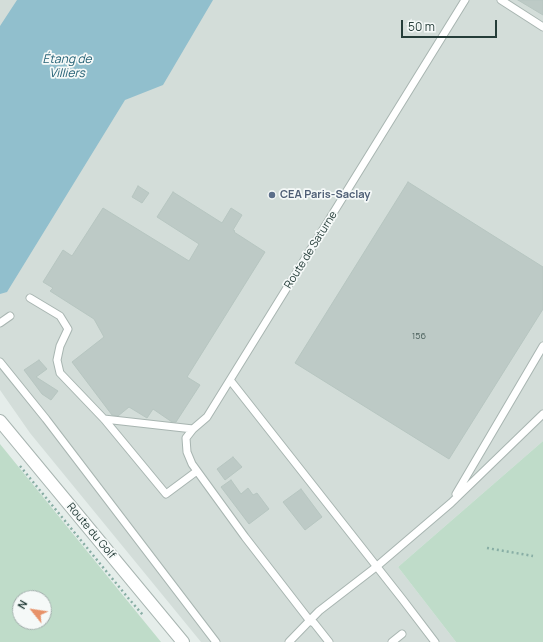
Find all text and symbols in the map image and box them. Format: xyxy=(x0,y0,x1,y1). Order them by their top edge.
scale bar xyxy=(403,12,499,38)
text: 50 m xyxy=(408,18,435,35)
water label: Étang de Villiers xyxy=(42,53,92,81)
place label: CEA Paris-Saclay xyxy=(280,188,370,202)
marker: CEA Paris-Saclay xyxy=(267,190,277,200)
street label: Route de Saturne xyxy=(282,209,340,291)
house number: 156 xyxy=(412,331,426,341)
street label: Route du Golf xyxy=(64,500,118,562)
north arrow xyxy=(12,590,52,630)
text: N xyxy=(14,597,31,611)

